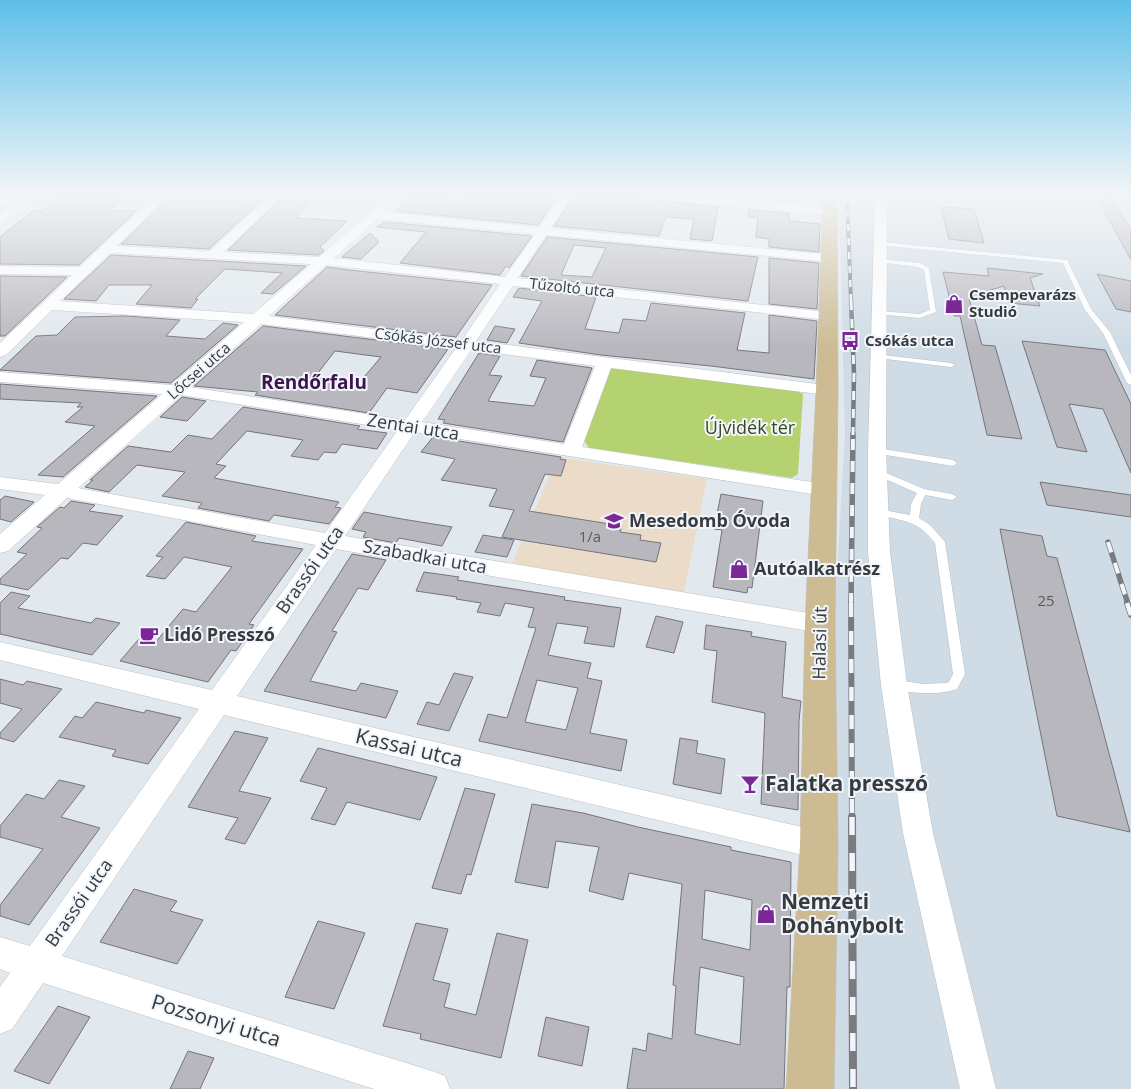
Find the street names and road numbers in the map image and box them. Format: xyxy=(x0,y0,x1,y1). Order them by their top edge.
street label: Tűzoltó utca xyxy=(528,273,616,301)
street label: Csókás József utca xyxy=(374,322,503,358)
street label: Lőcsei utca xyxy=(163,337,234,403)
street label: Zentai utca xyxy=(365,407,461,445)
street label: Brassói utca xyxy=(270,521,348,618)
street label: Szabadkai utca xyxy=(361,533,489,579)
street label: Halasi út xyxy=(806,606,832,680)
street label: Kassai utca xyxy=(353,721,466,773)
street label: Brassói utca xyxy=(39,854,117,951)
street label: Pozsonyi utca xyxy=(148,987,284,1053)

